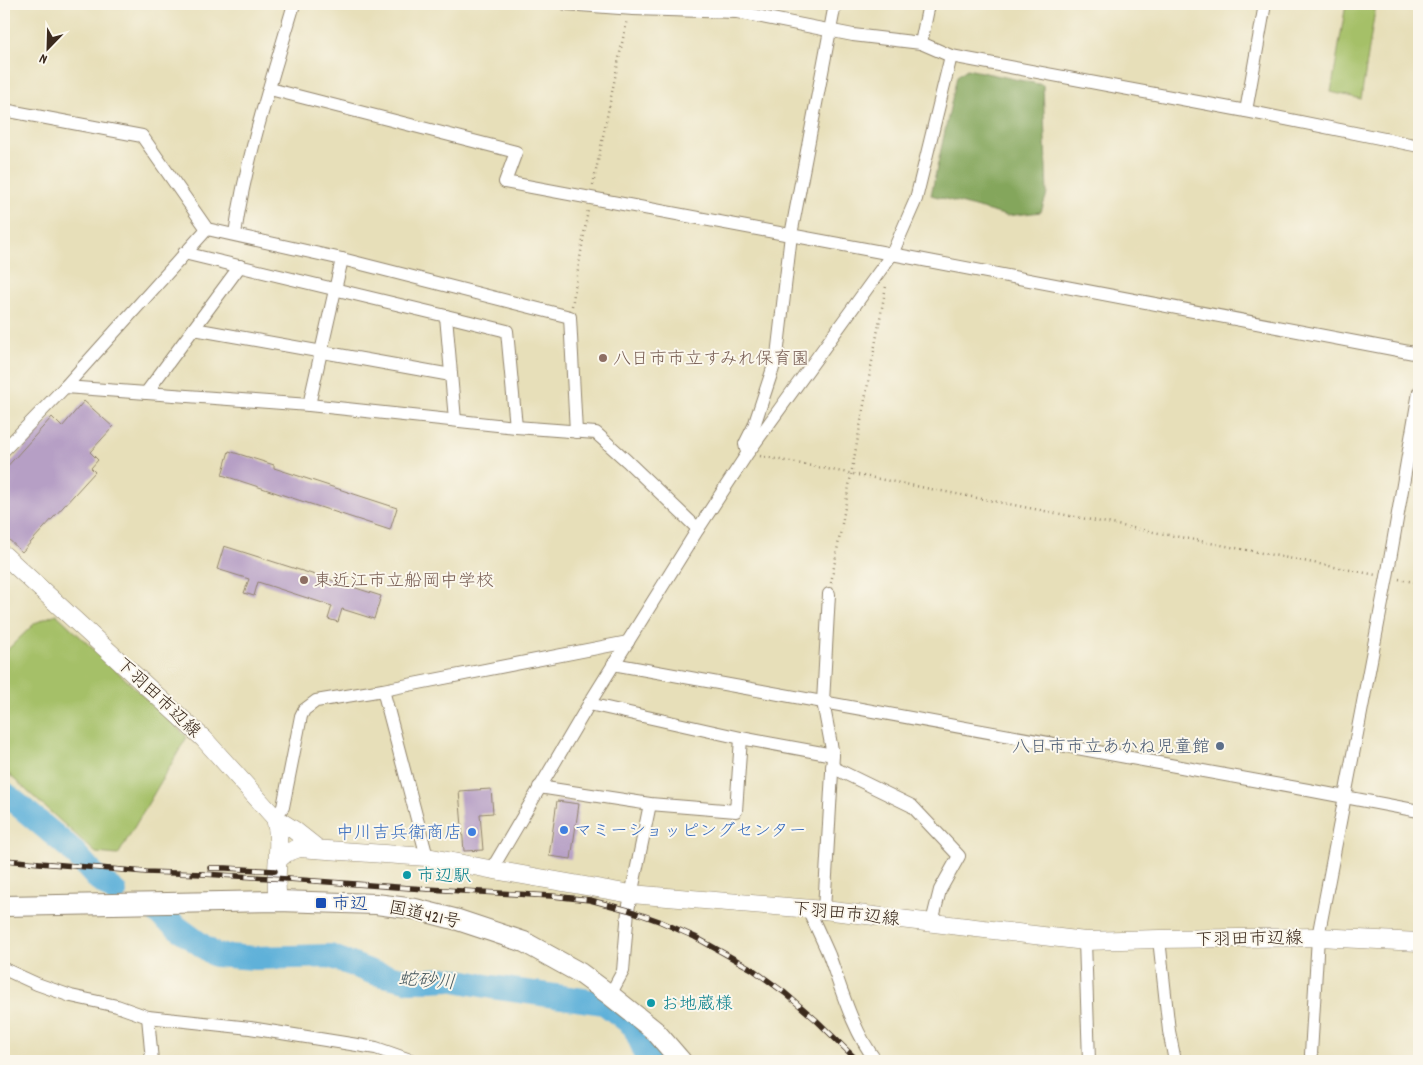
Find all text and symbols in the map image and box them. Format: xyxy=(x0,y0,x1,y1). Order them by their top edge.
north arrow xyxy=(22,22,72,72)
text: N xyxy=(37,48,51,69)
place label: 八日市市立すみれ保育園 xyxy=(613,348,810,373)
marker: 八日市市立すみれ保育園 xyxy=(597,352,609,364)
place label: 東近江市立船岡中学校 xyxy=(314,570,494,595)
marker: 東近江市立船岡中学校 xyxy=(298,574,310,586)
street label: 下羽田市辺線 xyxy=(109,653,205,745)
place label: 八日市市立あかね児童館 xyxy=(1012,736,1210,761)
marker: 八日市市立あかね児童館 xyxy=(1214,740,1226,752)
place label: マミーショッピングセンター xyxy=(574,820,807,845)
place label: 中川吉兵衛商店 xyxy=(336,822,462,847)
marker: マミーショッピングセンター xyxy=(558,824,570,836)
marker: 中川吉兵衛商店 xyxy=(466,826,478,838)
place label: 市辺駅 xyxy=(417,865,471,890)
marker: 市辺駅 xyxy=(401,869,413,881)
place label: 市辺 xyxy=(332,893,368,918)
marker: 市辺 xyxy=(314,896,328,910)
street label: 国道421号 xyxy=(386,897,463,936)
street label: 下羽田市辺線 xyxy=(791,897,901,934)
street label: 下羽田市辺線 xyxy=(1195,927,1303,954)
water label: 蛇砂川 xyxy=(397,967,456,998)
place label: お地蔵様 xyxy=(661,993,733,1018)
marker: お地蔵様 xyxy=(645,997,657,1009)

